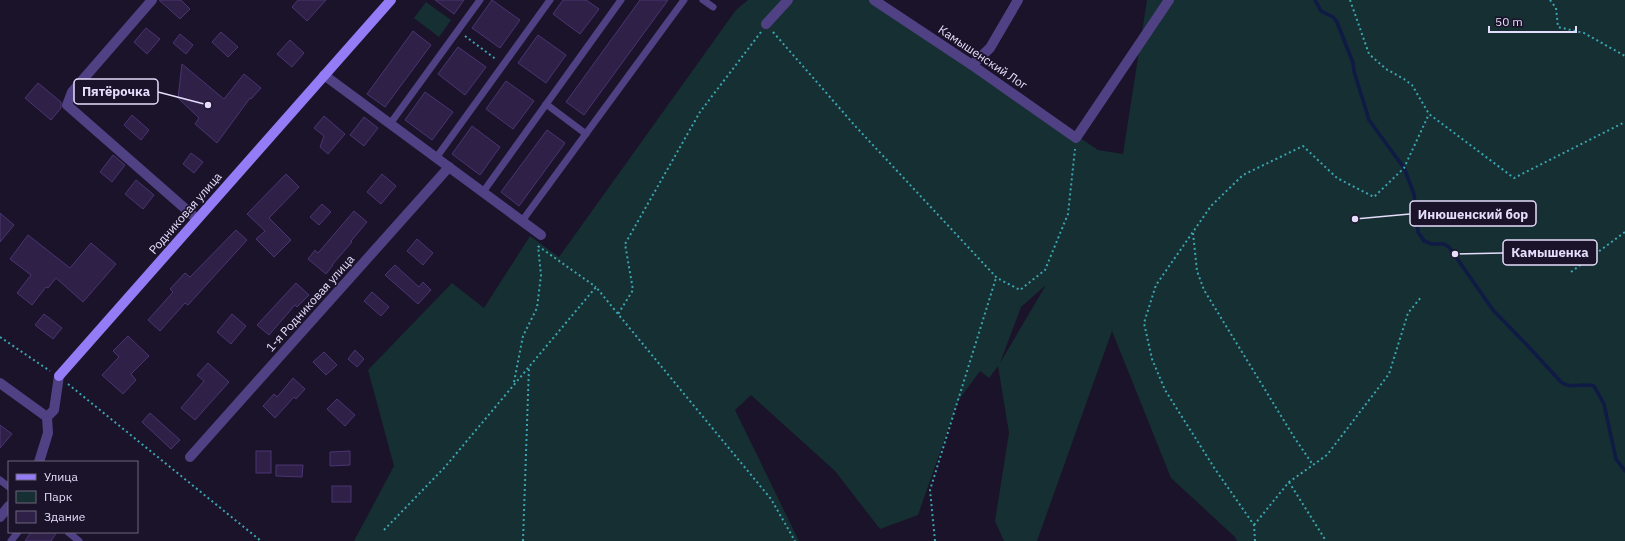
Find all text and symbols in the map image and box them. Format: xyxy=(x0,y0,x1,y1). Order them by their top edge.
scale bar xyxy=(1489,8,1576,34)
text: 50 m xyxy=(1495,14,1523,29)
street label: Камышенский Лог xyxy=(936,22,1030,92)
callout: Пятёрочка xyxy=(74,79,158,104)
text: Пятёрочка xyxy=(82,83,150,100)
street label: Родниковая улица xyxy=(145,169,225,257)
callout: Инюшенский бор xyxy=(1410,201,1536,226)
text: Инюшенский бор xyxy=(1418,206,1528,223)
callout: Камышенка xyxy=(1503,240,1597,265)
text: Камышенка xyxy=(1511,244,1589,261)
street label: 1-я Родниковая улица xyxy=(263,251,358,354)
legend xyxy=(8,461,138,533)
text: Улица xyxy=(44,469,78,484)
text: Парк xyxy=(44,489,73,504)
text: Здание xyxy=(44,509,86,524)

